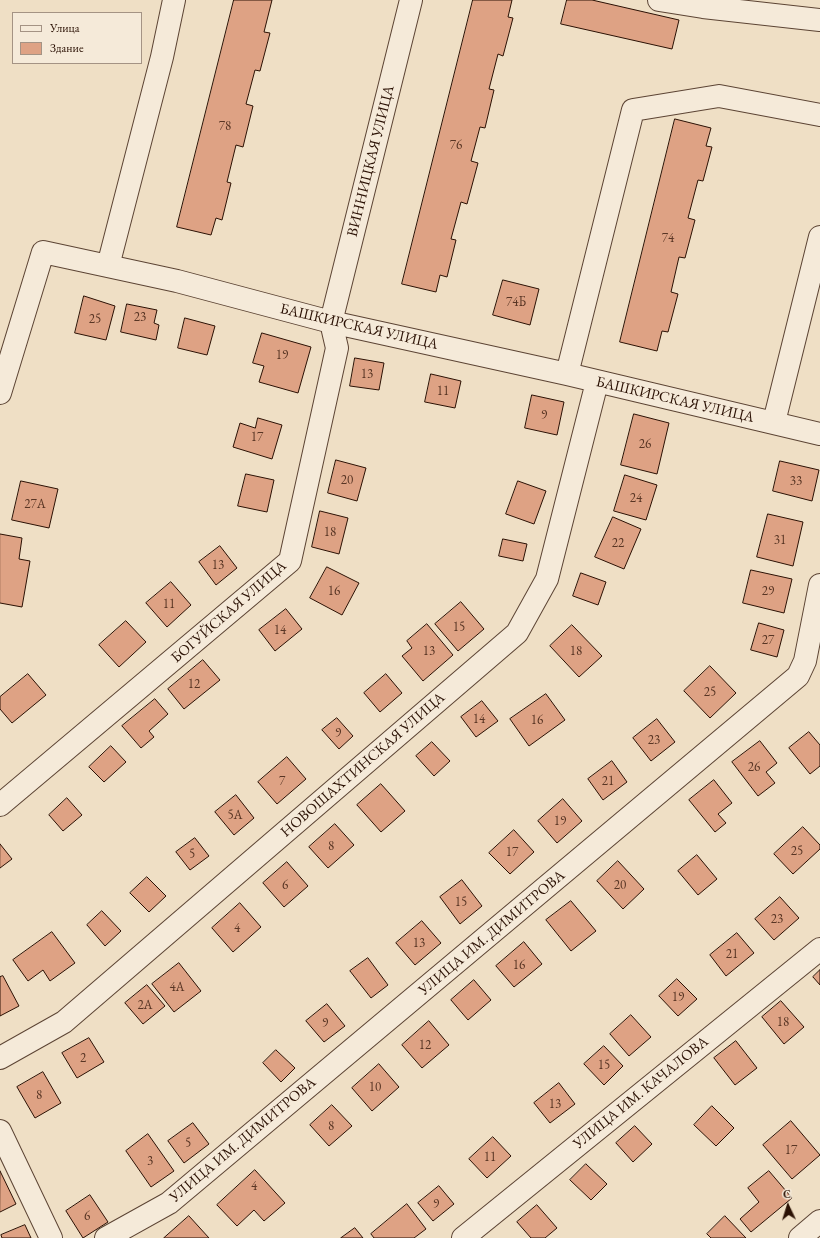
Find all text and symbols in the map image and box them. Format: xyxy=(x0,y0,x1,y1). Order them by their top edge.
legend xyxy=(12,12,142,64)
text: Улица xyxy=(50,20,80,36)
text: Здание xyxy=(50,40,84,56)
street label: ВИННИЦКАЯ УЛИЦА xyxy=(343,83,399,239)
house number: 78 xyxy=(219,118,231,134)
house number: 76 xyxy=(450,137,462,153)
house number: 74 xyxy=(662,230,674,246)
house number: 74Б xyxy=(506,294,526,310)
street label: БАШКИРСКАЯ УЛИЦА xyxy=(278,300,440,354)
house number: 23 xyxy=(134,309,146,325)
house number: 25 xyxy=(89,311,101,327)
house number: 19 xyxy=(276,347,288,363)
house number: 13 xyxy=(361,366,373,382)
street label: БАШКИРСКАЯ УЛИЦА xyxy=(594,373,756,427)
house number: 11 xyxy=(437,383,449,399)
house number: 9 xyxy=(541,407,547,423)
house number: 17 xyxy=(251,429,263,445)
house number: 26 xyxy=(639,436,651,452)
house number: 20 xyxy=(341,472,353,488)
house number: 33 xyxy=(790,473,802,489)
house number: 24 xyxy=(630,490,642,506)
house number: 27А xyxy=(24,496,46,512)
house number: 18 xyxy=(324,524,336,540)
house number: 31 xyxy=(774,532,786,548)
house number: 22 xyxy=(612,535,624,551)
street label: БОГУЙСКАЯ УЛИЦА xyxy=(168,557,290,667)
house number: 13 xyxy=(212,557,224,573)
house number: 16 xyxy=(328,583,340,599)
house number: 29 xyxy=(762,583,774,599)
house number: 11 xyxy=(163,596,175,612)
house number: 15 xyxy=(453,619,465,635)
house number: 14 xyxy=(274,622,286,638)
house number: 27 xyxy=(762,632,774,648)
house number: 13 xyxy=(423,643,435,659)
house number: 18 xyxy=(570,643,582,659)
house number: 12 xyxy=(188,676,200,692)
house number: 25 xyxy=(704,684,716,700)
street label: НОВОШАХТИНСКАЯ УЛИЦА xyxy=(277,689,449,841)
house number: 14 xyxy=(473,711,485,727)
house number: 16 xyxy=(531,712,543,728)
house number: 9 xyxy=(335,725,341,741)
house number: 23 xyxy=(648,732,660,748)
house number: 26 xyxy=(748,759,760,775)
house number: 7 xyxy=(279,773,285,789)
house number: 21 xyxy=(602,773,614,789)
house number: 5А xyxy=(227,807,243,823)
house number: 19 xyxy=(554,813,566,829)
house number: 8 xyxy=(328,838,334,854)
house number: 25 xyxy=(791,843,803,859)
house number: 17 xyxy=(506,844,518,860)
house number: 5 xyxy=(189,846,195,862)
street label: УЛИЦА ИМ. ДИМИТРОВА xyxy=(415,867,569,999)
house number: 6 xyxy=(282,877,288,893)
house number: 20 xyxy=(614,877,626,893)
house number: 15 xyxy=(455,894,467,910)
house number: 23 xyxy=(771,911,783,927)
house number: 4 xyxy=(234,920,240,936)
house number: 13 xyxy=(413,935,425,951)
house number: 21 xyxy=(726,946,738,962)
house number: 16 xyxy=(513,957,525,973)
house number: 4А xyxy=(169,979,185,995)
house number: 19 xyxy=(672,989,684,1005)
house number: 2А xyxy=(137,997,153,1013)
house number: 18 xyxy=(777,1014,789,1030)
house number: 9 xyxy=(322,1015,328,1031)
street label: УЛИЦА ИМ. КАЧАЛОВА xyxy=(570,1033,712,1153)
house number: 12 xyxy=(419,1037,431,1053)
house number: 2 xyxy=(80,1050,86,1066)
house number: 15 xyxy=(598,1057,610,1073)
street label: УЛИЦА ИМ. ДИМИТРОВА xyxy=(166,1074,320,1206)
house number: 10 xyxy=(369,1079,381,1095)
house number: 8 xyxy=(36,1087,42,1103)
house number: 13 xyxy=(549,1096,561,1112)
house number: 8 xyxy=(328,1118,334,1134)
house number: 5 xyxy=(185,1135,191,1151)
house number: 17 xyxy=(785,1142,797,1158)
house number: 11 xyxy=(484,1149,496,1165)
house number: 3 xyxy=(147,1153,153,1169)
house number: 4 xyxy=(251,1178,257,1194)
north arrow xyxy=(768,1186,808,1226)
text: С xyxy=(783,1187,792,1201)
house number: 9 xyxy=(433,1196,439,1212)
house number: 6 xyxy=(84,1208,90,1224)

